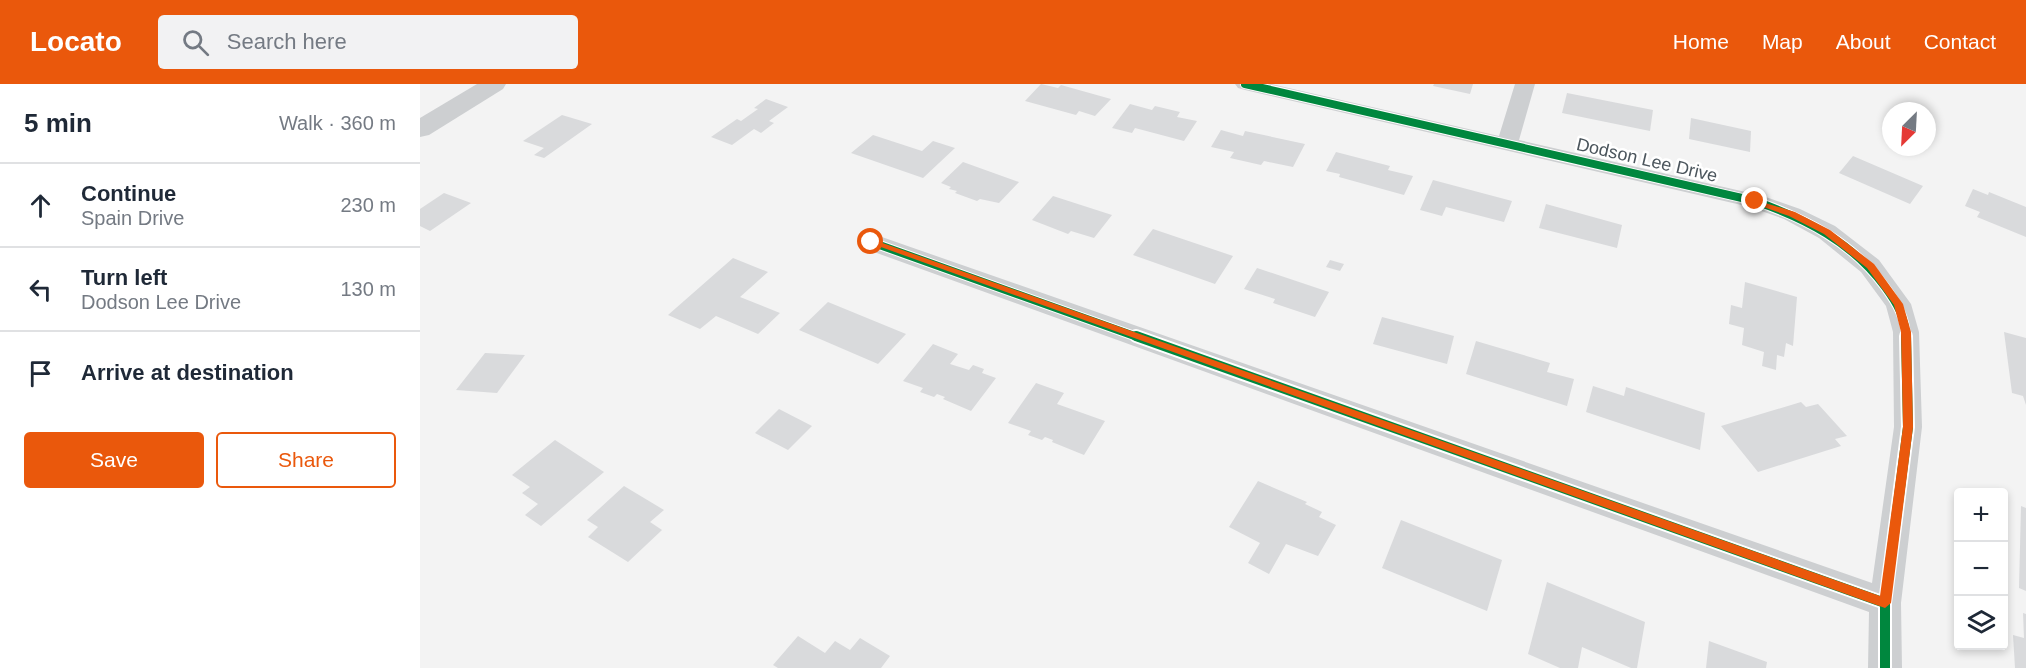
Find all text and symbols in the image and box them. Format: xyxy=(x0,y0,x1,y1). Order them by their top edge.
search box xyxy=(158,15,578,69)
text: Locato xyxy=(30,26,122,57)
icon: search xyxy=(179,26,212,59)
text: Search here xyxy=(227,29,347,54)
text: Home xyxy=(1673,30,1729,53)
text: Map xyxy=(1762,30,1803,53)
text: About xyxy=(1836,30,1891,53)
text: Contact xyxy=(1924,30,1996,53)
north arrow xyxy=(1882,102,1936,156)
text: 5 min xyxy=(24,108,92,138)
text: Walk · 360 m xyxy=(279,112,396,134)
street label: Dodson Lee Drive xyxy=(1575,134,1719,186)
text: Continue xyxy=(81,181,176,206)
route end xyxy=(1741,187,1767,213)
icon: ahead xyxy=(24,189,57,222)
text: 230 m xyxy=(340,194,396,216)
text: Spain Drive xyxy=(81,207,184,229)
route start xyxy=(857,228,883,254)
text: Turn left xyxy=(81,265,167,290)
icon: left xyxy=(24,273,57,306)
text: 130 m xyxy=(340,278,396,300)
text: Dodson Lee Drive xyxy=(81,291,241,313)
icon: arrive xyxy=(24,357,57,390)
text: Arrive at destination xyxy=(81,360,294,385)
button: Save xyxy=(24,432,204,488)
button: Share xyxy=(216,432,396,488)
map controls xyxy=(1954,488,2008,650)
button: + xyxy=(1954,488,2008,542)
button: − xyxy=(1954,542,2008,596)
button: layers xyxy=(1954,596,2008,650)

